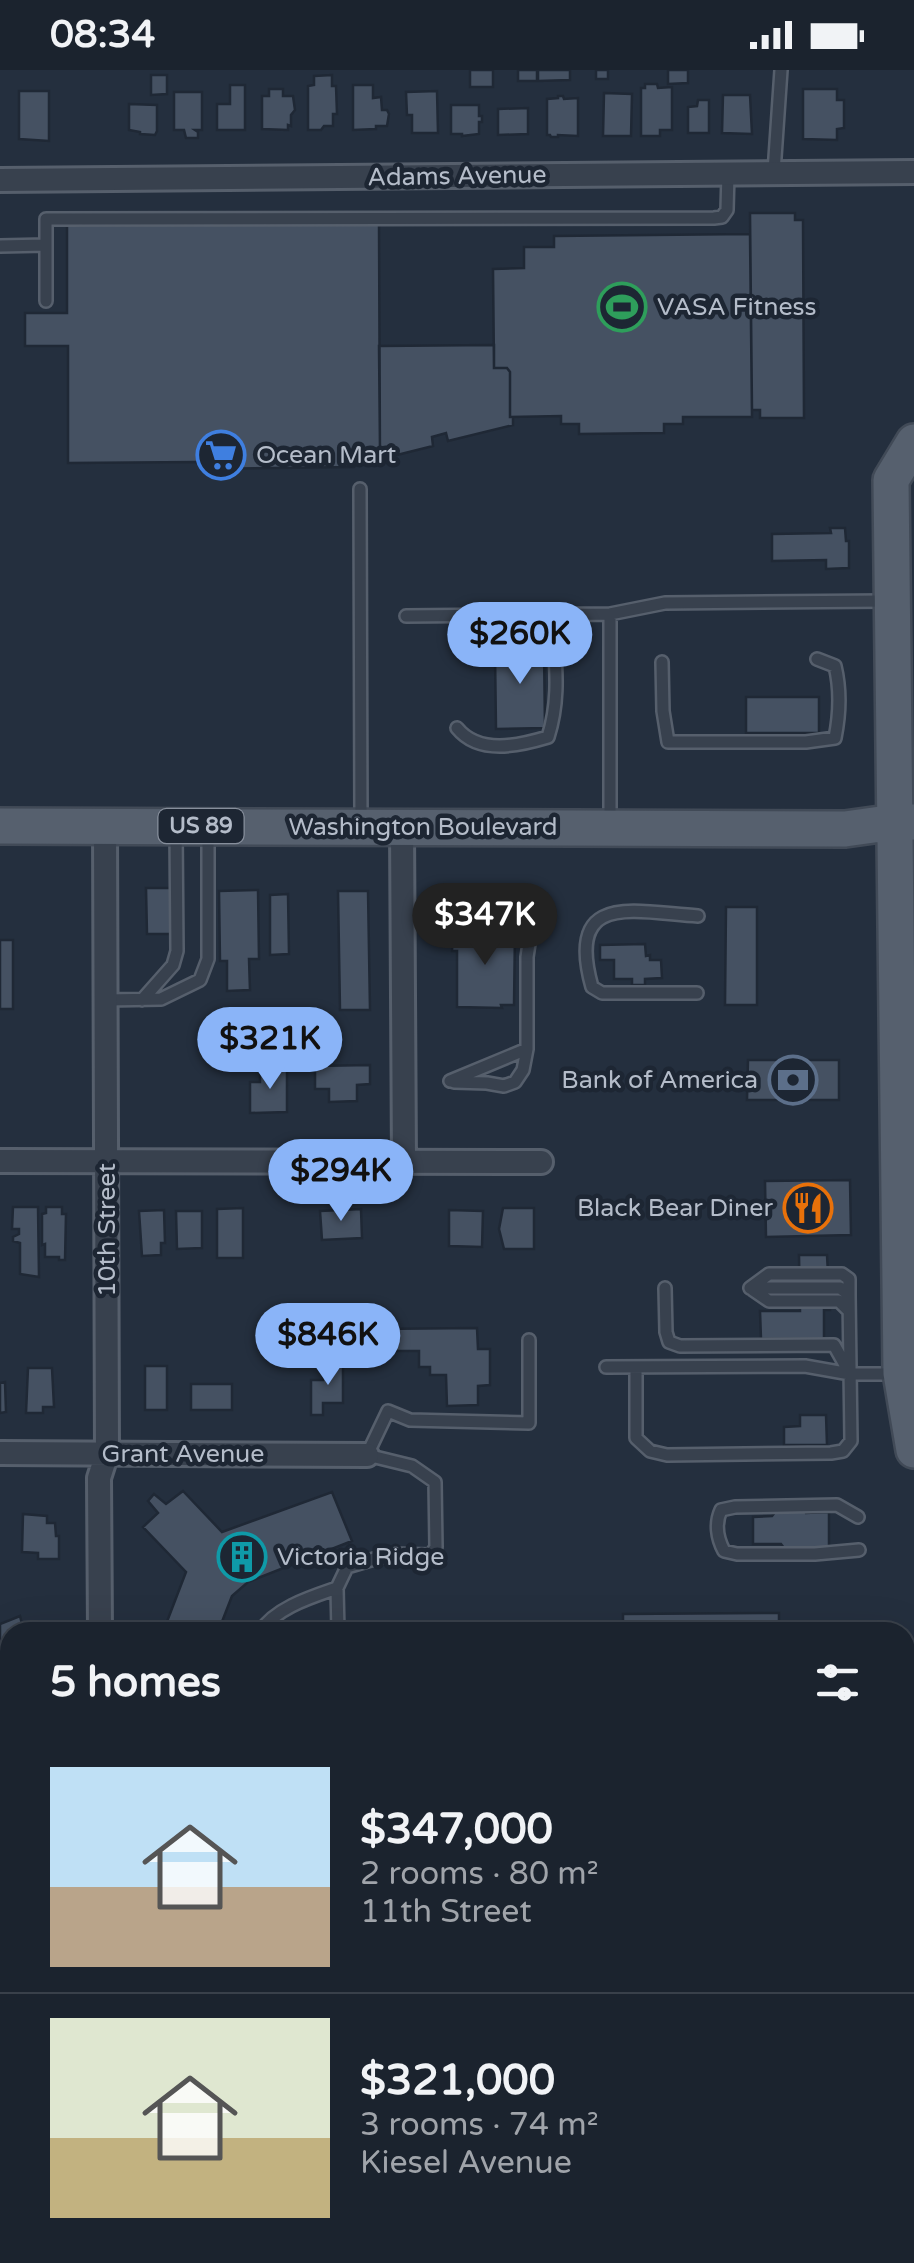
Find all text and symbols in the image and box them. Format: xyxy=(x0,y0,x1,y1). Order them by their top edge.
text: 08:34 xyxy=(50,12,155,58)
street label: Adams Avenue xyxy=(367,159,547,193)
sports icon: VASA Fitness xyxy=(596,281,648,333)
place label: VASA Fitness xyxy=(657,292,817,322)
supermarket icon: Ocean Mart xyxy=(195,429,247,481)
place label: Ocean Mart xyxy=(256,440,397,470)
pin: $260K xyxy=(450,602,590,687)
text: $260K xyxy=(469,615,571,653)
road number: US 89 xyxy=(158,809,244,843)
street label: Washington Boulevard xyxy=(288,812,558,842)
pin: $347K xyxy=(415,883,555,968)
text: $347K xyxy=(434,896,536,934)
pin: $321K xyxy=(200,1007,340,1092)
text: $321K xyxy=(219,1020,321,1058)
bank icon: Bank of America xyxy=(767,1054,819,1106)
place label: Bank of America xyxy=(561,1065,758,1095)
pin: $294K xyxy=(271,1139,411,1224)
text: $294K xyxy=(290,1152,392,1190)
street label: 10th Street xyxy=(92,1162,122,1297)
restaurant icon: Black Bear Diner xyxy=(782,1182,834,1234)
place label: Black Bear Diner xyxy=(577,1193,773,1223)
pin: $846K xyxy=(258,1303,398,1388)
text: $846K xyxy=(277,1316,379,1354)
street label: Grant Avenue xyxy=(101,1439,265,1469)
building icon: Victoria Ridge xyxy=(216,1531,268,1583)
place label: Victoria Ridge xyxy=(277,1542,444,1572)
icon: filters xyxy=(810,1655,865,1710)
text: 5 homes xyxy=(50,1657,221,1708)
text: $347,000 xyxy=(360,1804,553,1855)
icon: home xyxy=(130,1807,250,1927)
text: 2 rooms · 80 m² xyxy=(360,1855,599,1893)
text: 11th Street xyxy=(360,1893,532,1931)
text: $321,000 xyxy=(360,2055,555,2106)
icon: home xyxy=(130,2058,250,2178)
text: 3 rooms · 74 m² xyxy=(360,2106,599,2144)
text: Kiesel Avenue xyxy=(360,2144,572,2182)

